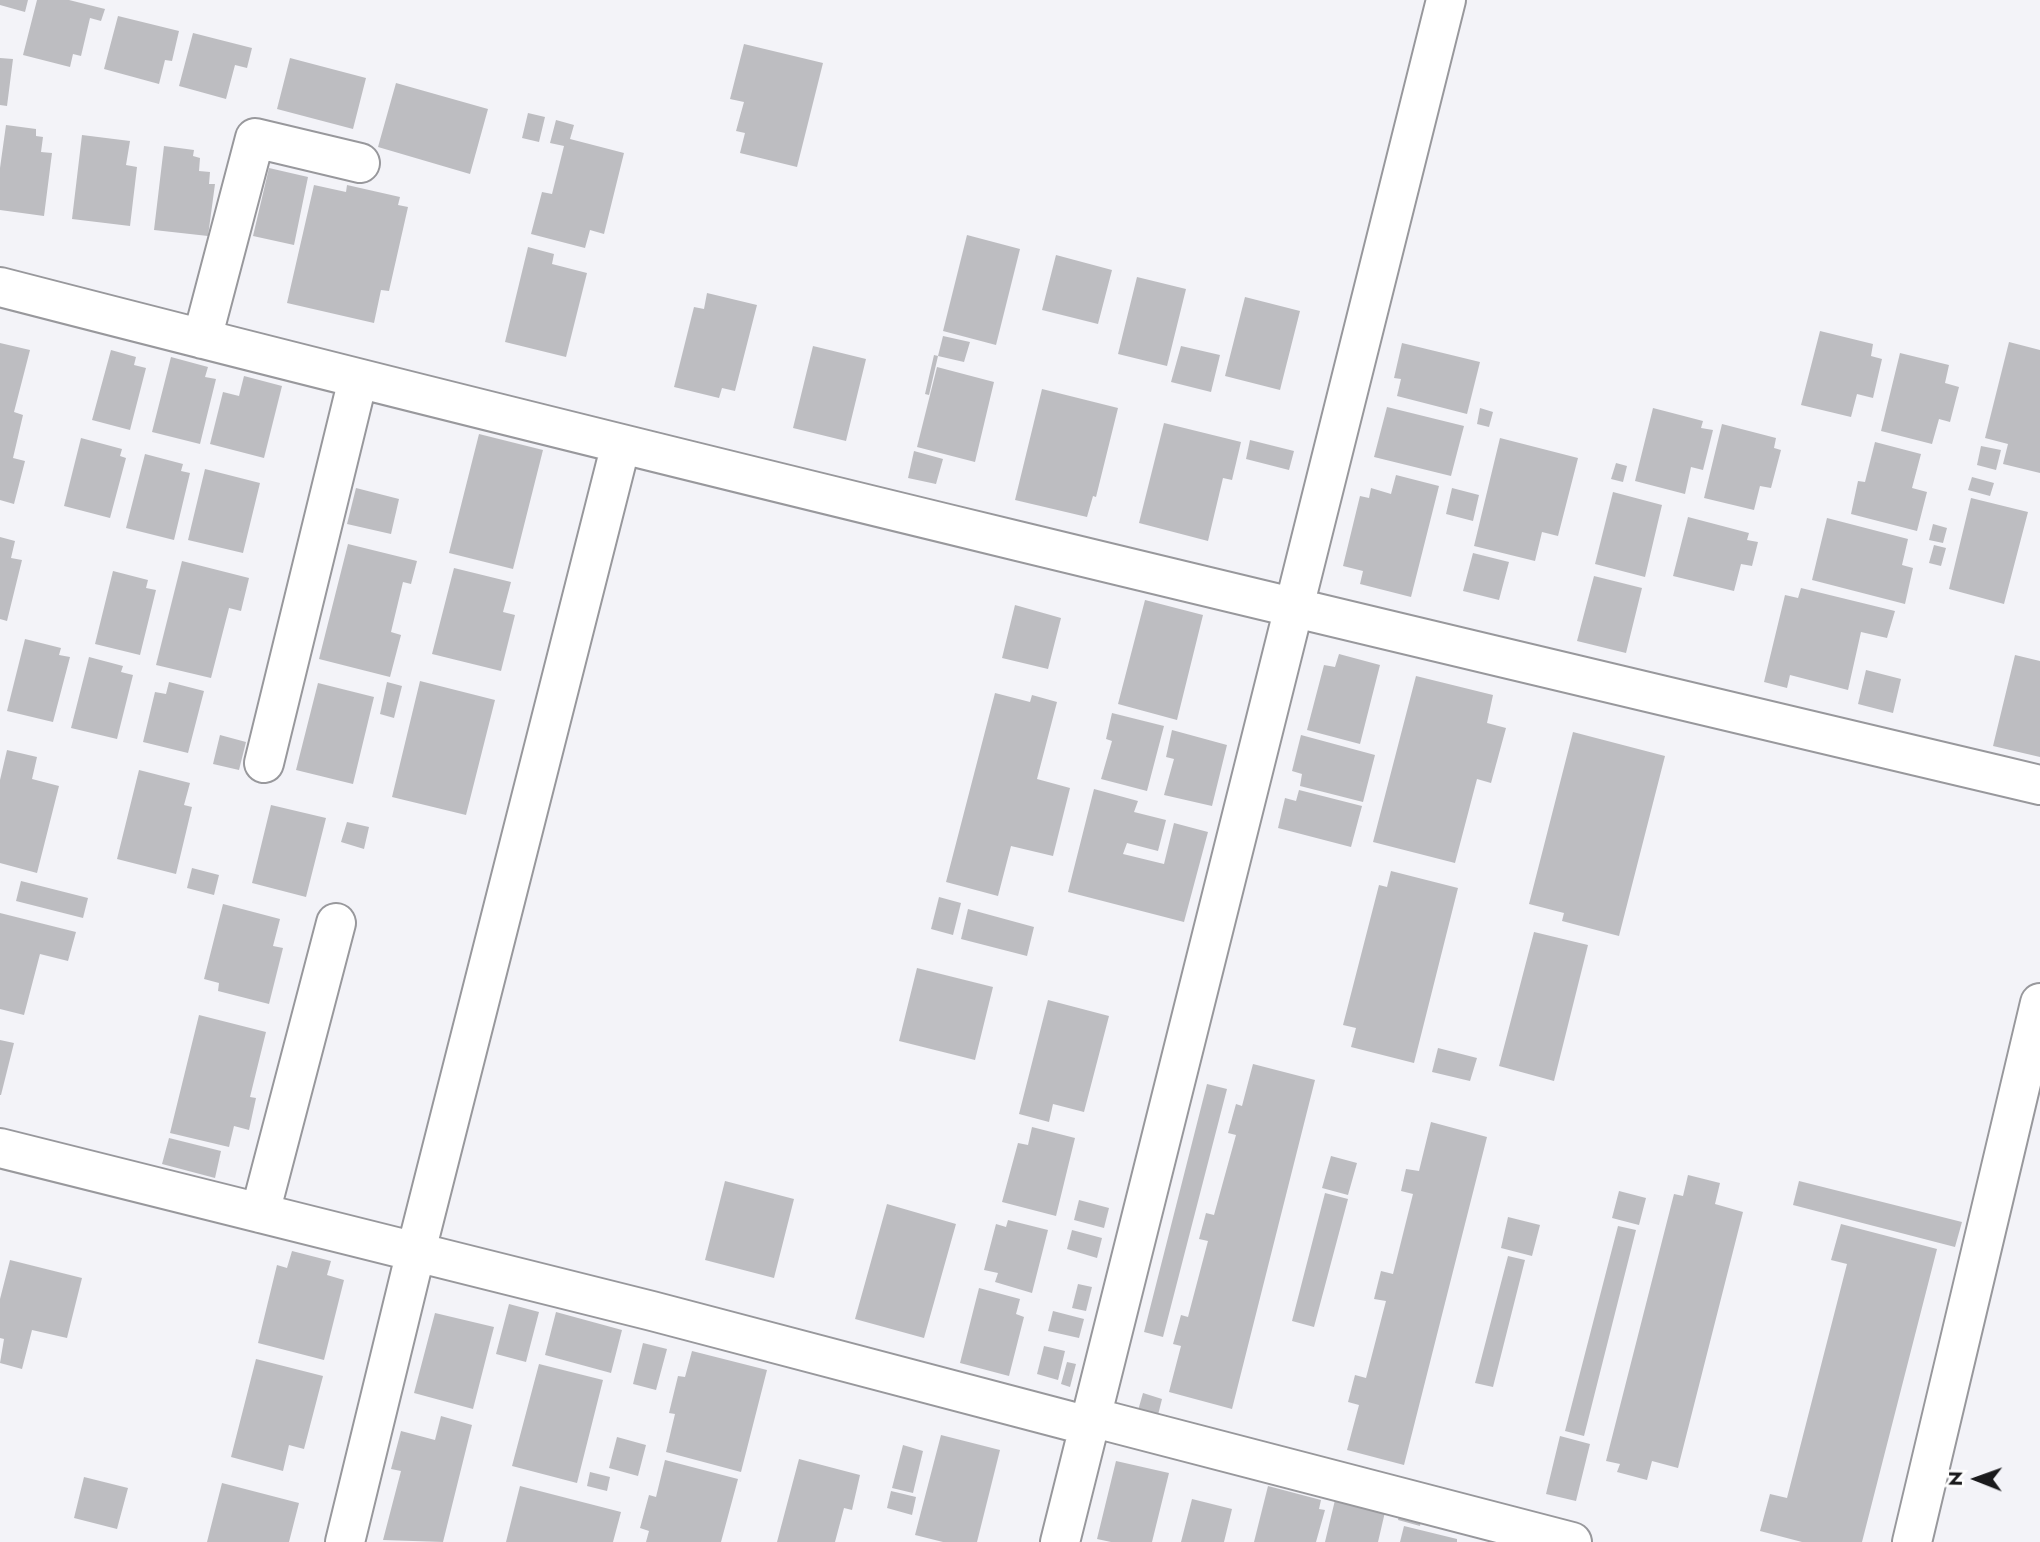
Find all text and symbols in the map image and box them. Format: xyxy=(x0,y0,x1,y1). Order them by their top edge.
north arrow xyxy=(1942,1444,2012,1514)
text: N xyxy=(1942,1471,1969,1486)

